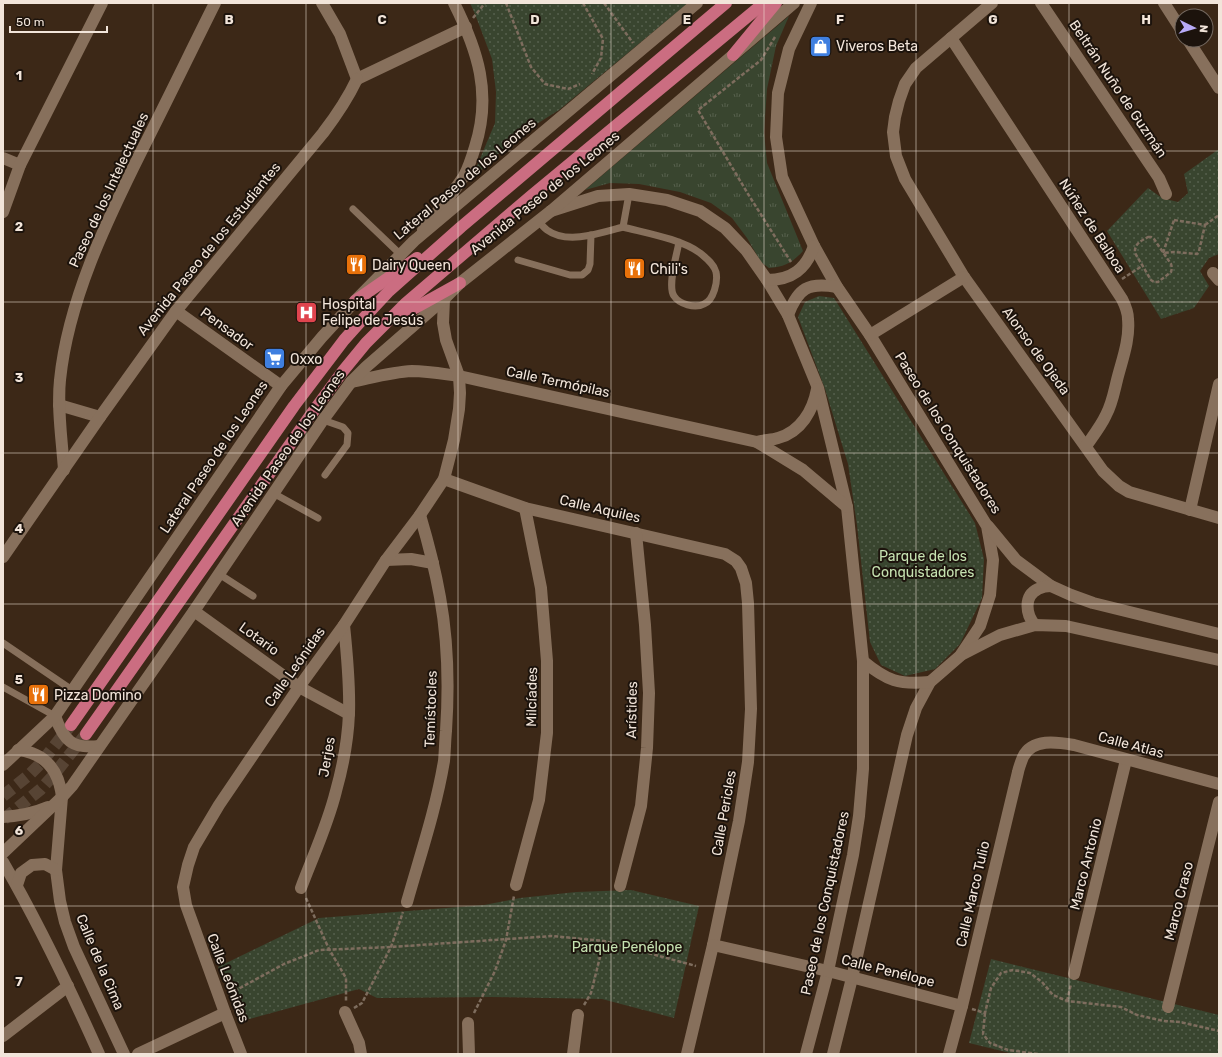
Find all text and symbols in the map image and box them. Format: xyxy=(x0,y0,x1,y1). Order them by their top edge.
scale bar xyxy=(10,8,107,34)
north arrow xyxy=(1174,8,1214,48)
text: B xyxy=(224,12,234,27)
text: C xyxy=(377,12,387,27)
text: D xyxy=(530,12,540,27)
text: E xyxy=(683,12,691,27)
text: F xyxy=(836,12,844,27)
text: G xyxy=(988,12,998,27)
text: H xyxy=(1141,12,1151,27)
text: 50 m xyxy=(16,15,44,29)
street label: Beltrán Nuño de Guzmán xyxy=(1066,17,1170,161)
text: N xyxy=(1197,24,1210,33)
shop icon: Viveros Beta xyxy=(808,33,834,59)
place label: Viveros Beta xyxy=(836,38,918,55)
text: 1 xyxy=(16,68,22,83)
street label: Paseo de los Intelectuales xyxy=(66,110,152,270)
street label: Lateral Paseo de los Leones xyxy=(390,115,540,243)
street label: Avenida Paseo de los Leones xyxy=(467,127,623,259)
street label: Avenida Paseo de los Estudiantes xyxy=(134,159,284,339)
street label: Núñez de Balboa xyxy=(1055,176,1129,276)
text: 2 xyxy=(15,219,23,234)
restaurant icon: Dairy Queen xyxy=(343,252,369,278)
restaurant icon: Chili's xyxy=(621,256,647,282)
place label: Dairy Queen xyxy=(372,257,451,274)
place label: Chili's xyxy=(650,261,688,278)
place label: Hospital Felipe de Jesús xyxy=(322,296,423,329)
hospital icon: Hospital Felipe de Jesús xyxy=(294,299,320,325)
street label: Pensador xyxy=(197,304,258,354)
street label: Alonso de Ojeda xyxy=(998,304,1074,398)
supermarket icon: Oxxo xyxy=(262,346,288,372)
street label: Paseo de los Conquistadores xyxy=(891,349,1005,517)
place label: Oxxo xyxy=(290,351,322,368)
street label: Calle Termópilas xyxy=(505,363,611,401)
street label: Avenida Paseo de los Leones xyxy=(227,366,349,530)
text: 3 xyxy=(15,370,24,385)
street label: Lateral Paseo de los Leones xyxy=(157,377,271,537)
street label: Calle Aquiles xyxy=(558,491,642,527)
text: 4 xyxy=(15,521,24,536)
park label: Parque de los Conquistadores xyxy=(872,548,974,581)
street label: Lotario xyxy=(236,619,282,659)
street label: Calle Leónidas xyxy=(261,624,329,710)
street label: Milcíades xyxy=(523,667,541,727)
street label: Temístocles xyxy=(421,670,441,748)
text: 5 xyxy=(15,672,23,687)
street label: Arístides xyxy=(623,681,641,739)
restaurant icon: Pizza Domino xyxy=(25,682,51,708)
place label: Pizza Domino xyxy=(54,687,142,704)
street label: Calle Atlas xyxy=(1096,728,1166,762)
street label: Jerjes xyxy=(315,736,339,778)
street label: Calle Pericles xyxy=(708,769,740,857)
street label: Paseo de los Conquistadores xyxy=(797,810,853,996)
street label: Marco Antonio xyxy=(1066,816,1106,912)
text: 6 xyxy=(15,823,24,838)
street label: Calle Marco Tulio xyxy=(953,839,993,949)
street label: Marco Craso xyxy=(1161,860,1197,942)
street label: Calle de la Cima xyxy=(72,912,128,1012)
street label: Calle Leónidas xyxy=(203,931,253,1025)
park label: Parque Penélope xyxy=(572,939,682,956)
street label: Calle Penélope xyxy=(839,951,937,991)
text: 7 xyxy=(15,974,23,989)

